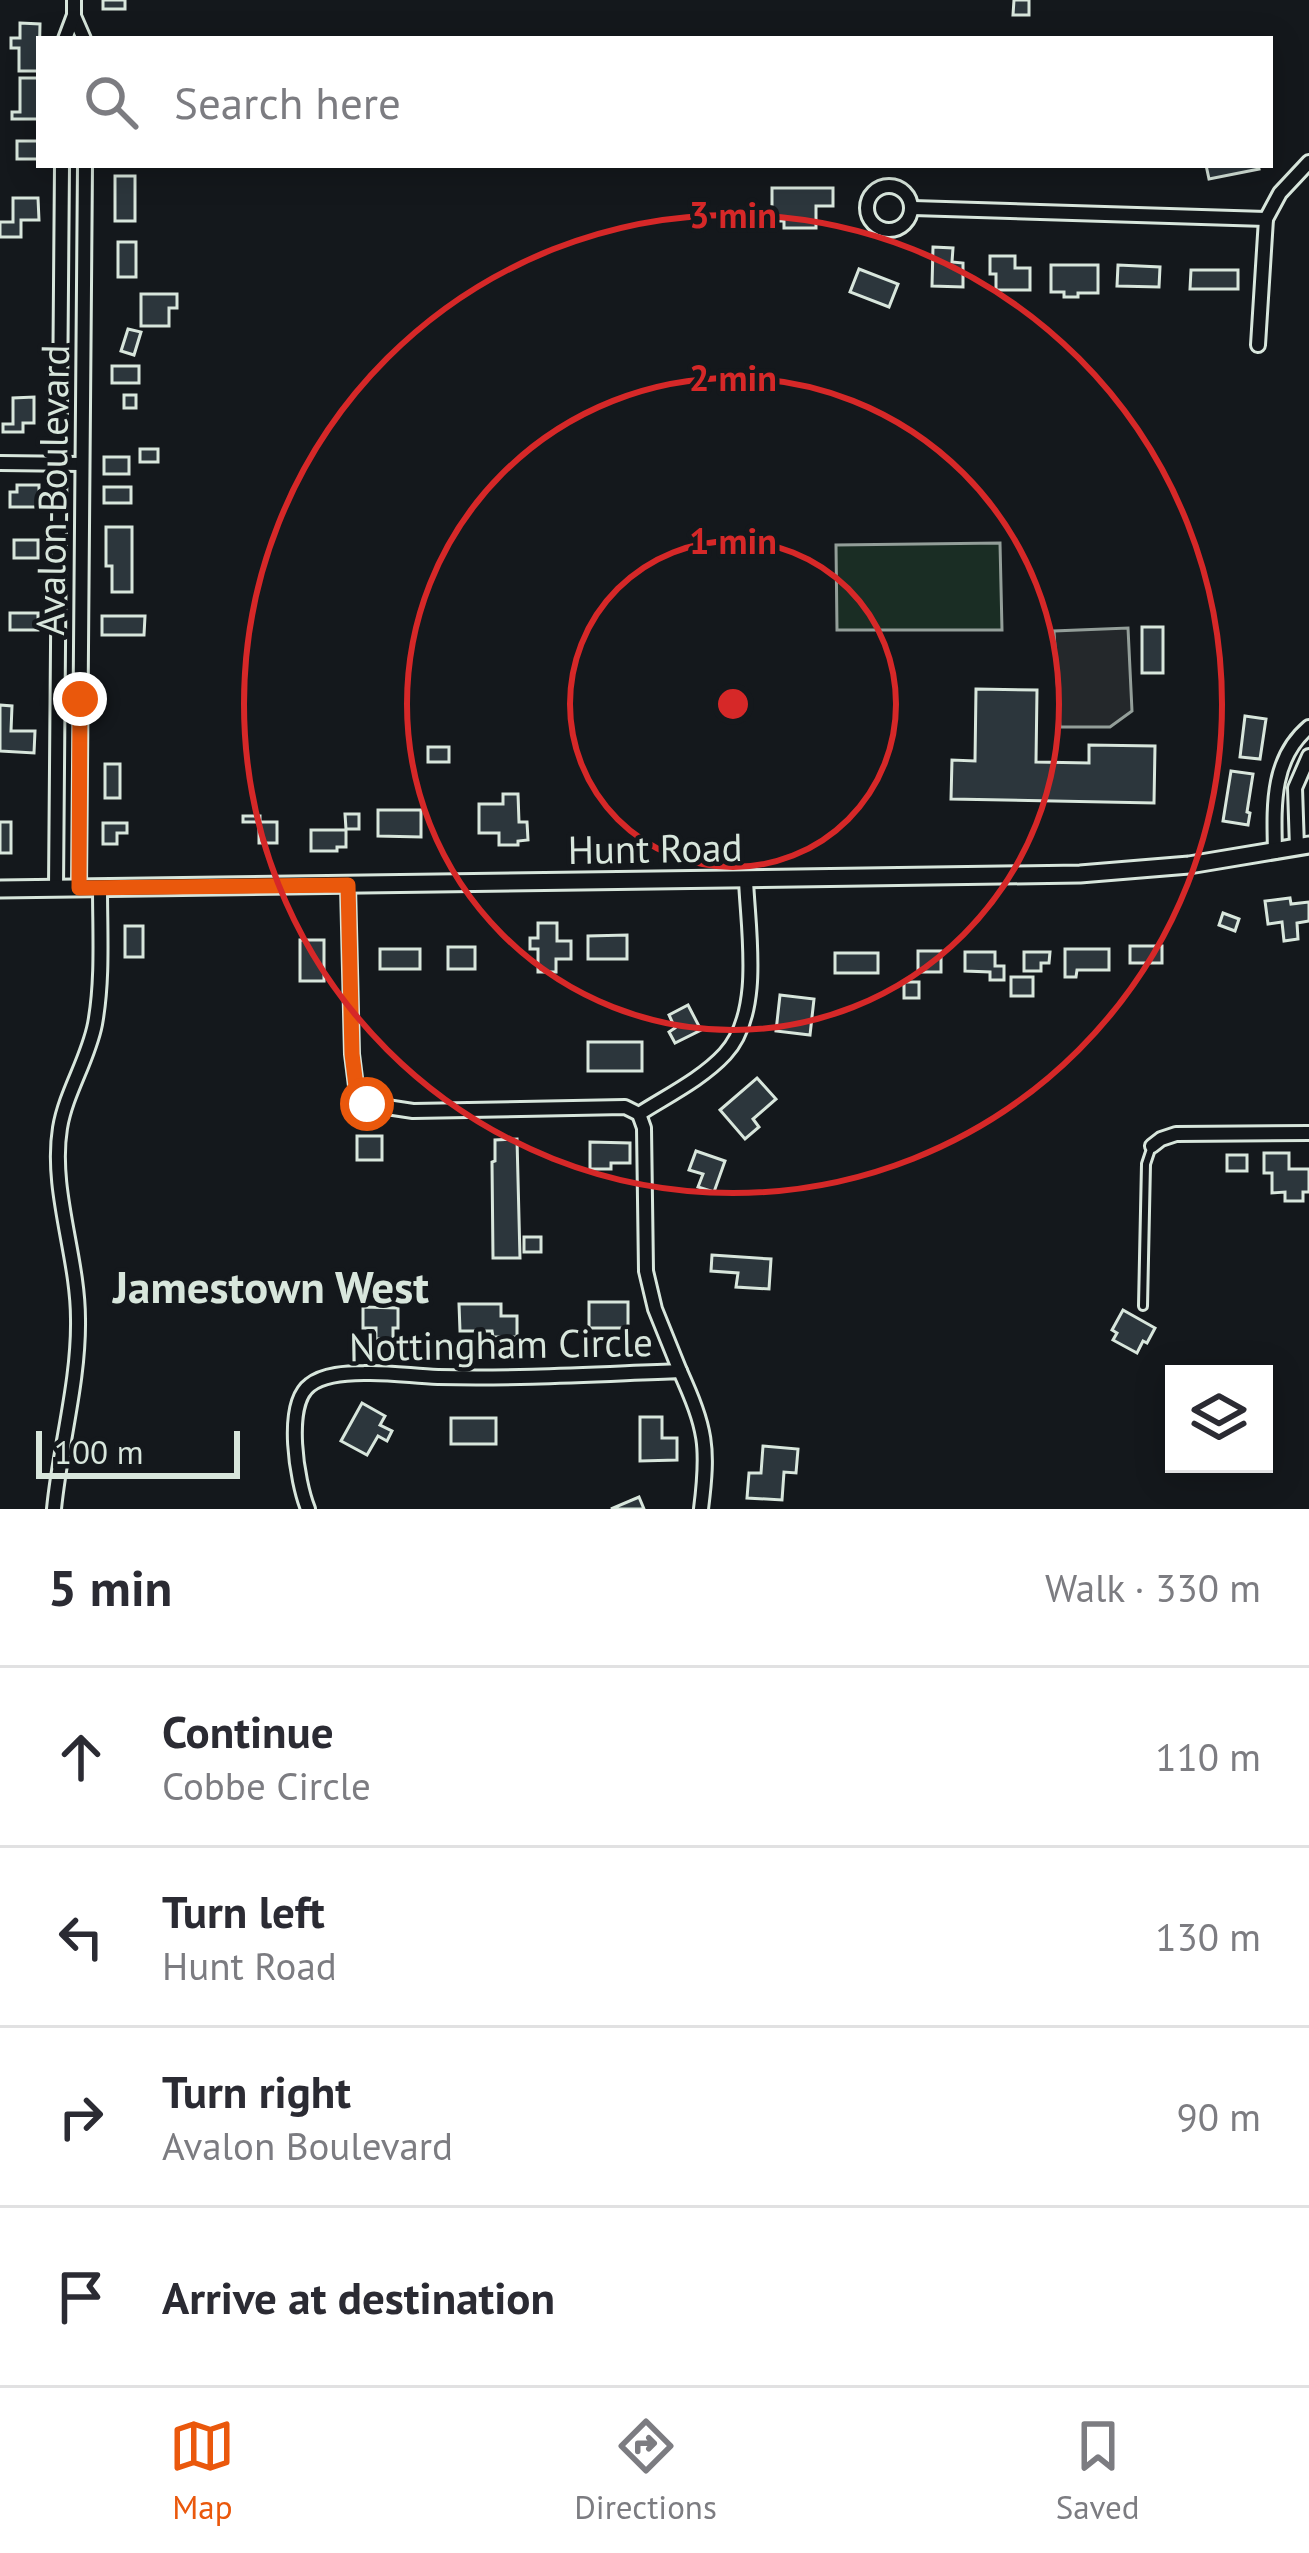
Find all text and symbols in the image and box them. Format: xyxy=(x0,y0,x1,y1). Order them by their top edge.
search box xyxy=(36,36,1273,168)
icon: search xyxy=(78,69,144,135)
text: Search here xyxy=(174,73,401,131)
text: 3 min xyxy=(689,191,777,238)
street label: Avalon Boulevard xyxy=(24,344,80,636)
text: 2 min xyxy=(689,354,777,401)
text: 1 min xyxy=(689,517,777,564)
route end xyxy=(53,672,107,726)
centre of rings xyxy=(712,683,754,725)
street label: Hunt Road xyxy=(567,821,743,875)
route start xyxy=(340,1077,394,1131)
district label: Jamestown West xyxy=(111,1257,429,1315)
street label: Nottingham Circle xyxy=(349,1316,653,1372)
map controls xyxy=(1165,1365,1273,1473)
button: layers xyxy=(1165,1365,1273,1473)
scale bar xyxy=(36,1425,240,1478)
text: 100 m xyxy=(54,1430,144,1473)
text: 5 min xyxy=(48,1554,172,1620)
text: Walk · 330 m xyxy=(1045,1562,1261,1613)
text: Continue xyxy=(162,1702,334,1760)
icon: ahead xyxy=(48,1724,114,1790)
text: 110 m xyxy=(1155,1731,1261,1782)
text: Cobbe Circle xyxy=(162,1760,371,1811)
text: Turn left xyxy=(162,1882,325,1940)
icon: left xyxy=(48,1904,114,1970)
text: 130 m xyxy=(1155,1911,1261,1962)
text: Hunt Road xyxy=(162,1940,337,1991)
text: Turn right xyxy=(162,2062,351,2120)
icon: right xyxy=(48,2084,114,2150)
text: 90 m xyxy=(1176,2091,1261,2142)
text: Avalon Boulevard xyxy=(162,2120,453,2171)
icon: arrive xyxy=(48,2264,114,2330)
text: Arrive at destination xyxy=(162,2268,555,2326)
tab: Map xyxy=(169,2413,235,2528)
tab: Directions xyxy=(574,2413,717,2528)
tab: Saved xyxy=(1056,2413,1140,2528)

